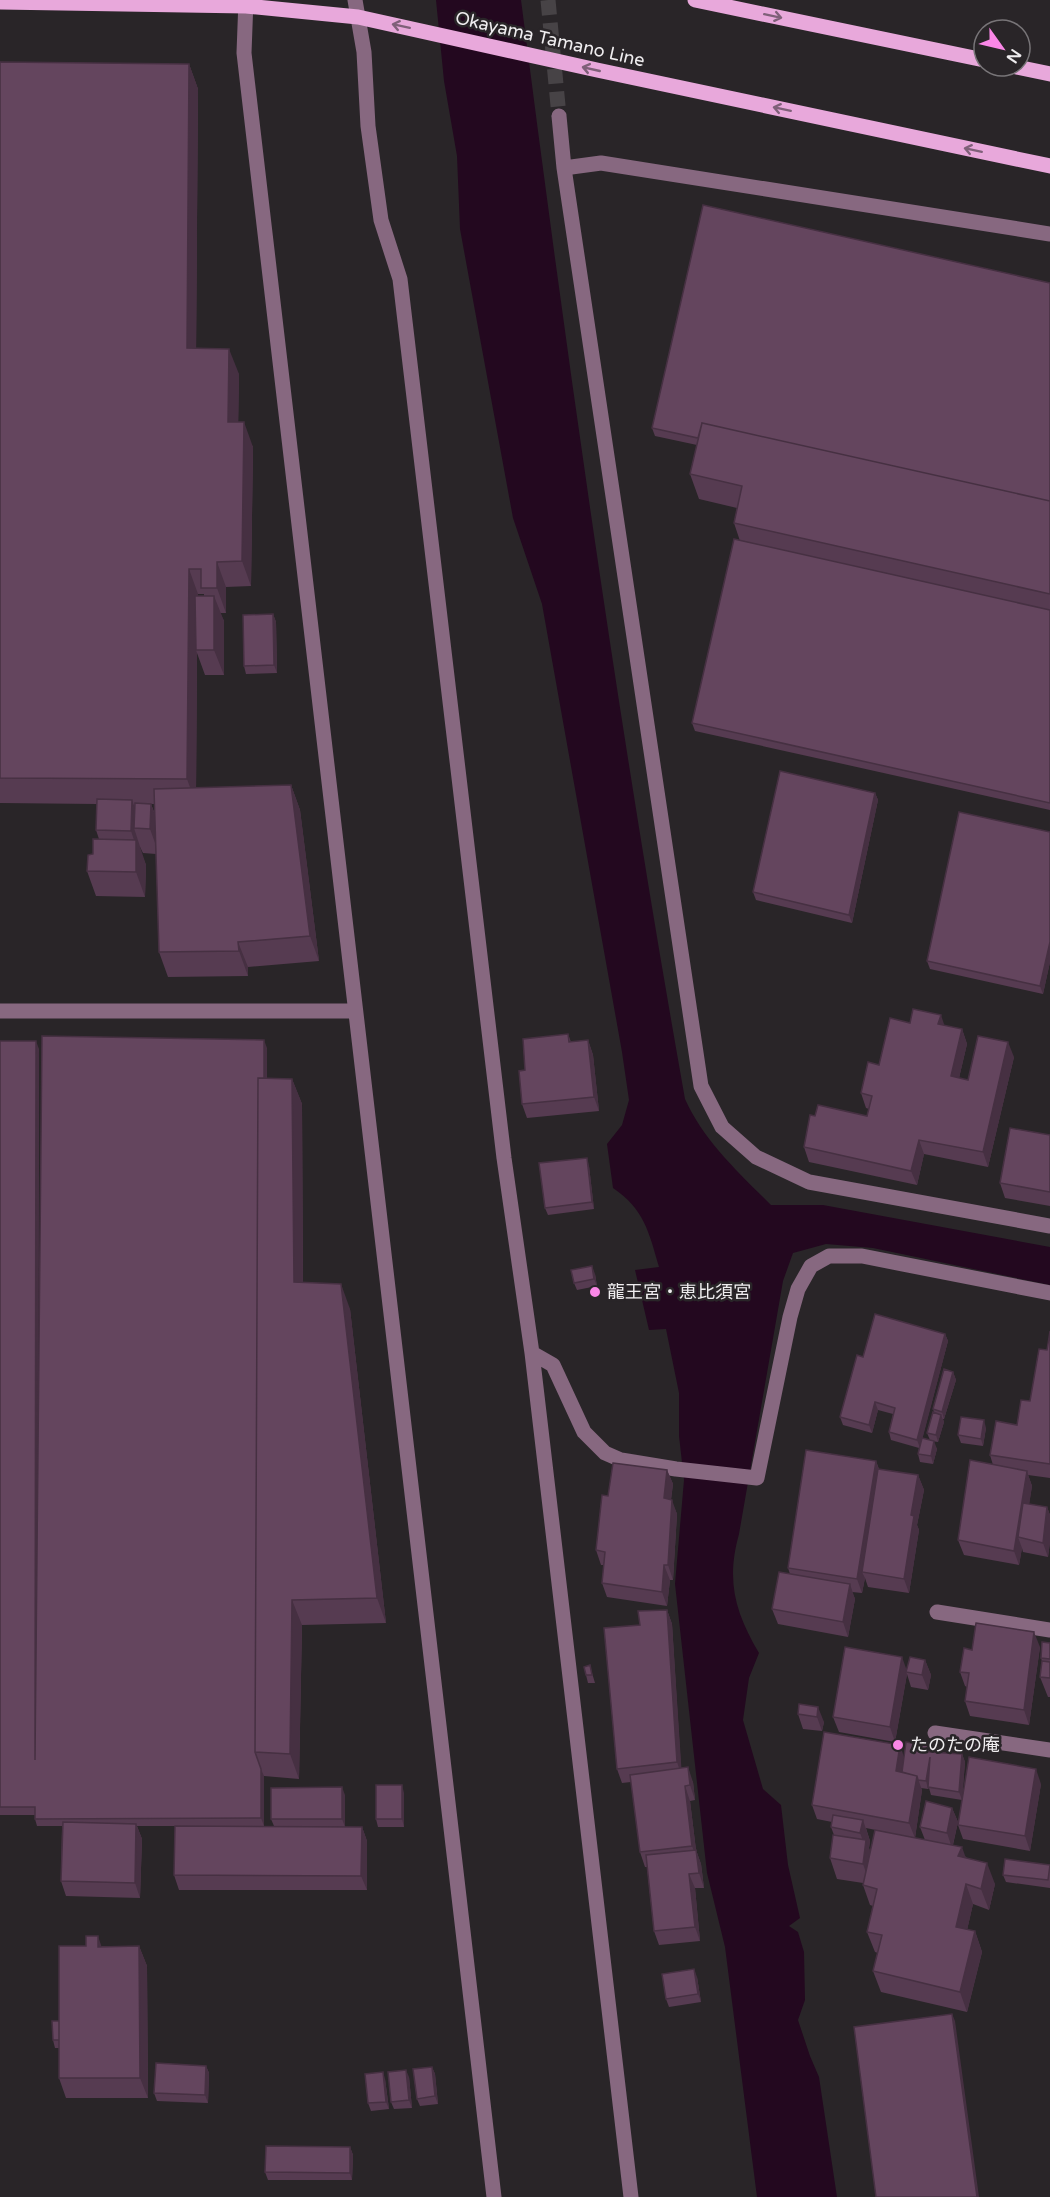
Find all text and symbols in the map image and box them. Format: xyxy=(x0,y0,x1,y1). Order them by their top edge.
street label: Okayama Tamano Line xyxy=(453,6,647,72)
one-way arrow xyxy=(762,11,782,22)
north arrow xyxy=(972,18,1032,78)
one-way arrow xyxy=(392,20,411,31)
text: N xyxy=(1002,45,1025,67)
one-way arrow xyxy=(582,63,602,74)
one-way arrow xyxy=(773,103,792,115)
one-way arrow xyxy=(964,143,983,155)
place label: 龍王宮・恵比須宮 xyxy=(607,1281,751,1303)
marker: 龍王宮・恵比須宮 xyxy=(588,1285,602,1299)
place label: たのたの庵 xyxy=(910,1734,1000,1756)
marker: たのたの庵 xyxy=(891,1738,905,1752)

